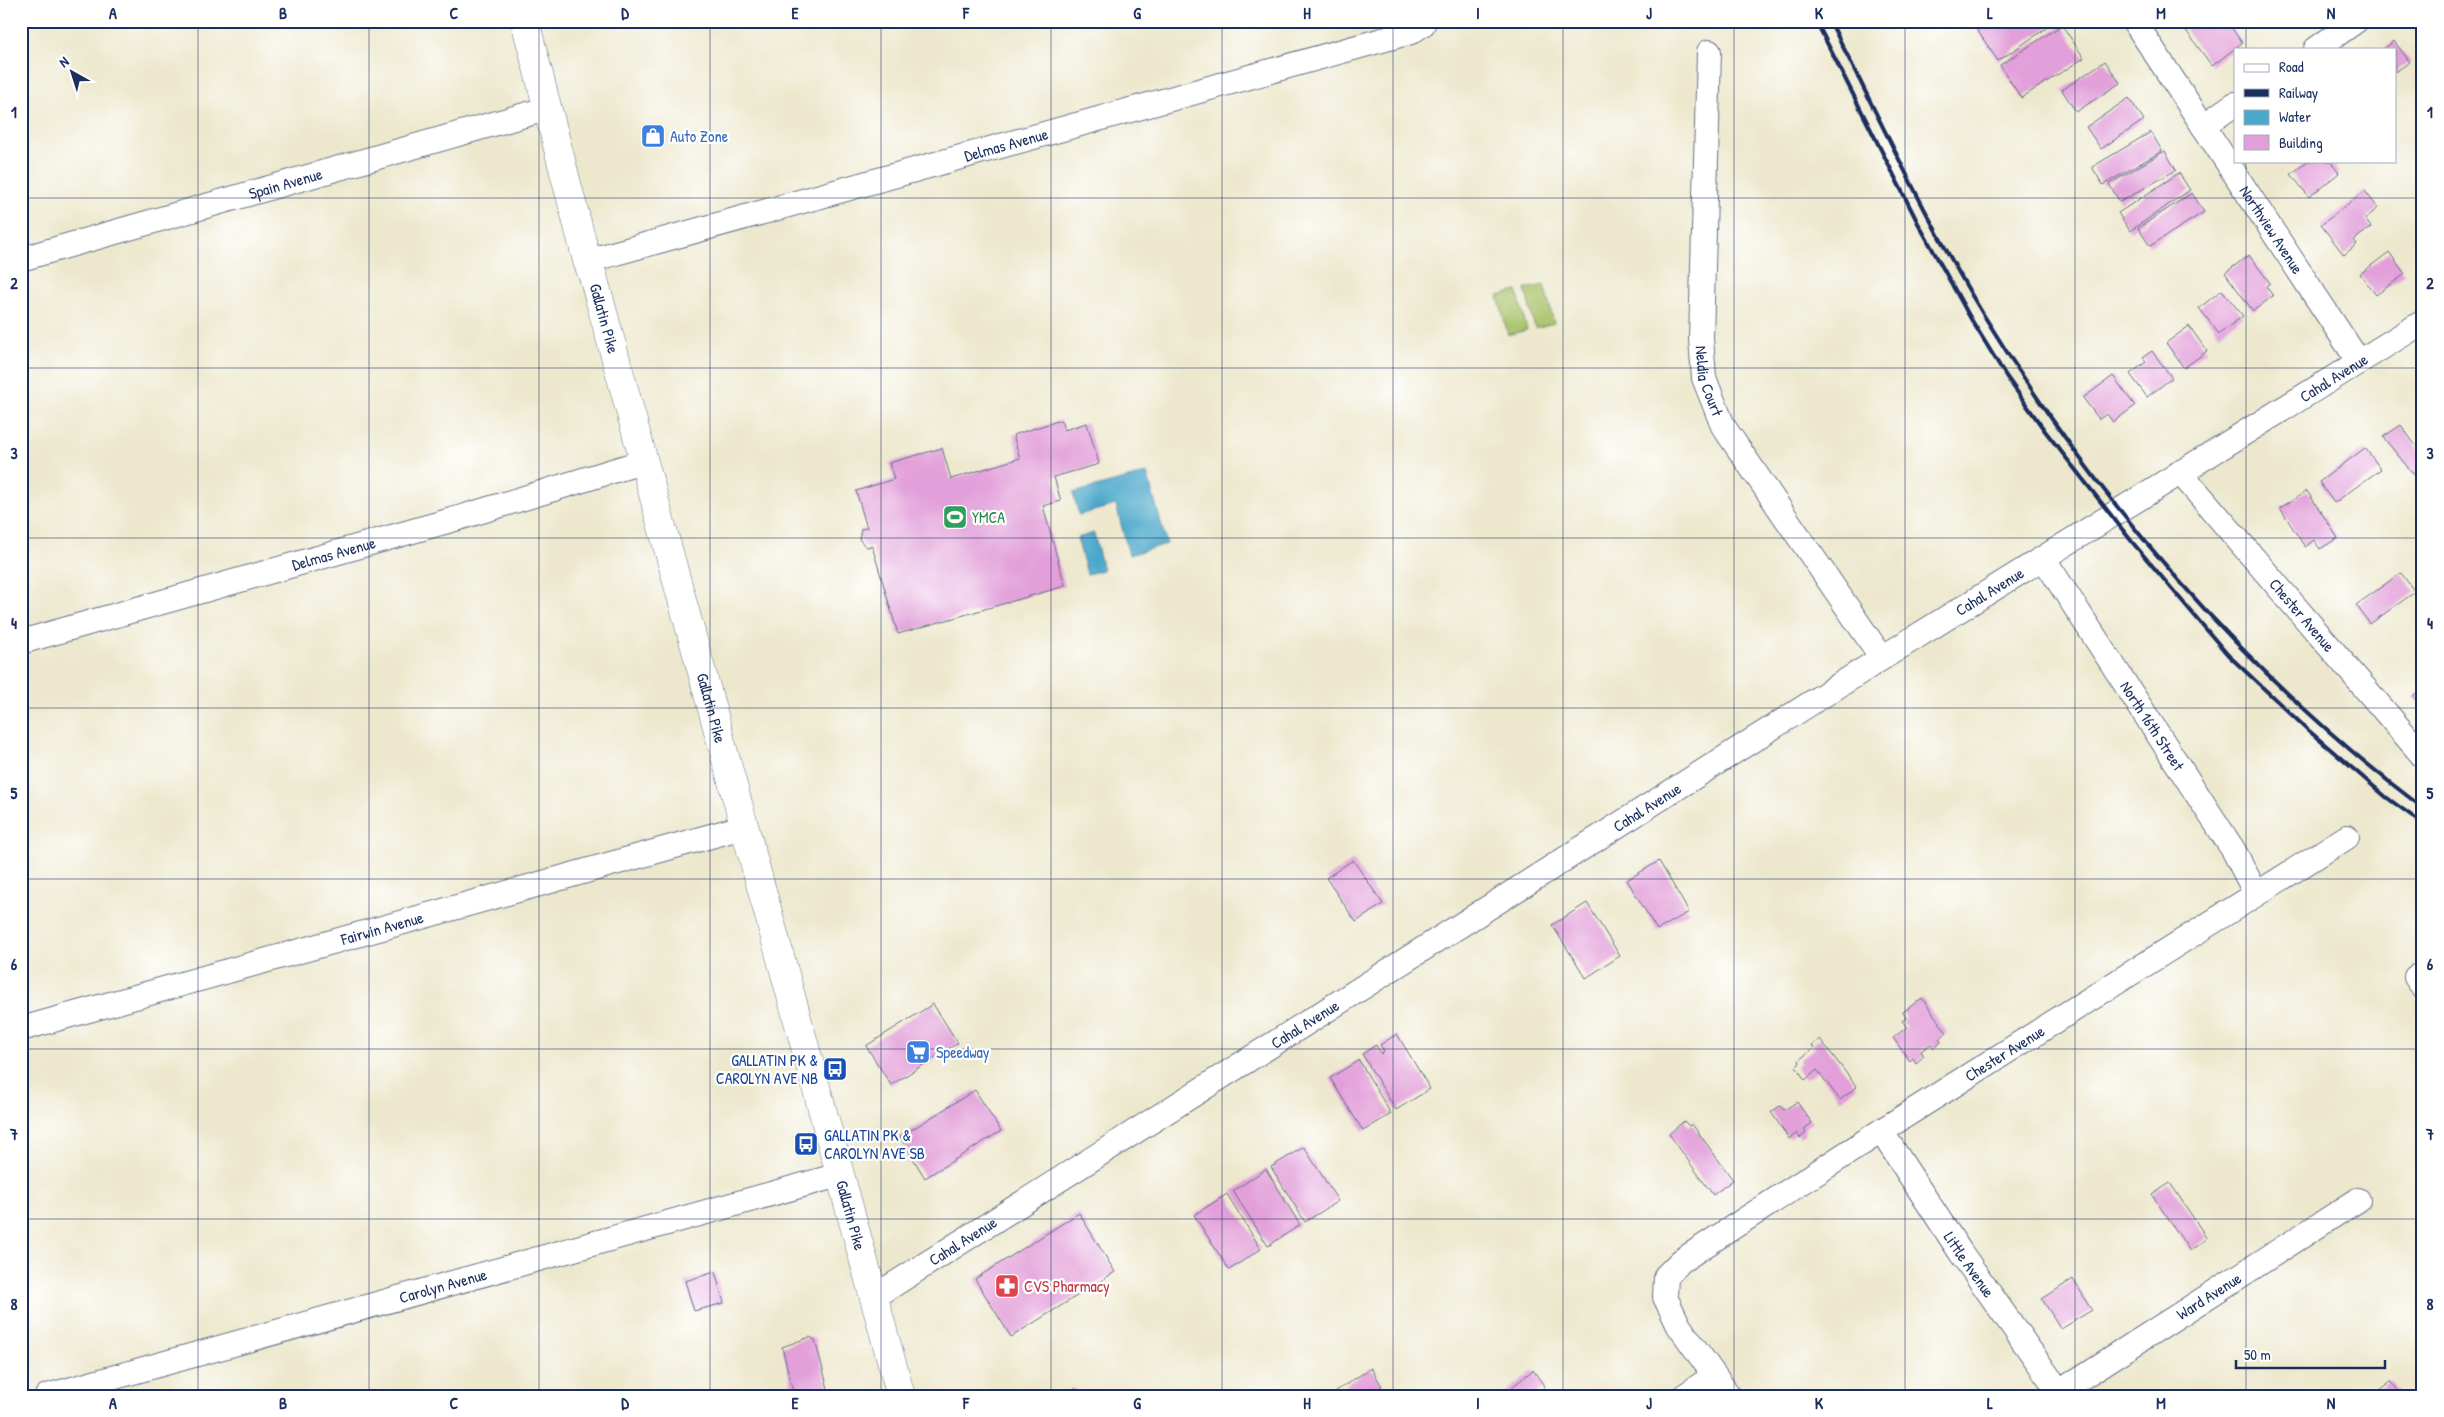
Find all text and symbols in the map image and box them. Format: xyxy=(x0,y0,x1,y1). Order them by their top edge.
text: A xyxy=(109,2,117,24)
text: B xyxy=(279,2,287,24)
text: C xyxy=(450,2,459,24)
text: D xyxy=(621,2,629,24)
text: E xyxy=(791,2,799,24)
text: F xyxy=(962,2,970,24)
text: G xyxy=(1133,2,1141,24)
text: H xyxy=(1303,2,1311,24)
text: I xyxy=(1476,2,1480,24)
text: J xyxy=(1646,2,1652,24)
text: K xyxy=(1815,2,1824,24)
text: L xyxy=(1987,2,1993,24)
text: M xyxy=(2156,2,2166,24)
text: N xyxy=(2327,2,2336,24)
north arrow xyxy=(48,48,98,98)
legend xyxy=(2234,48,2396,162)
text: N xyxy=(55,51,73,71)
text: Road xyxy=(2279,56,2304,77)
text: Railway xyxy=(2279,82,2318,103)
text: 1 xyxy=(11,101,17,123)
text: 1 xyxy=(2427,101,2433,123)
text: Water xyxy=(2279,106,2311,127)
street label: Delmas Avenue xyxy=(962,122,1051,167)
shop icon: Auto Zone xyxy=(640,123,666,149)
place label: Auto Zone xyxy=(670,125,729,147)
text: Building xyxy=(2279,132,2323,153)
street label: Spain Avenue xyxy=(246,162,325,204)
street label: Northview Avenue xyxy=(2235,181,2309,279)
text: 2 xyxy=(10,272,18,294)
text: 2 xyxy=(2426,272,2434,294)
street label: Gallatin Pike xyxy=(585,281,625,356)
street label: Neldia Court xyxy=(1691,345,1729,420)
street label: Cahal Avenue xyxy=(2295,348,2372,407)
text: 3 xyxy=(10,442,18,464)
text: 3 xyxy=(2426,442,2434,464)
sports icon: YMCA xyxy=(942,504,968,530)
place label: YMCA xyxy=(972,506,1005,528)
street label: Delmas Avenue xyxy=(289,531,379,576)
street label: Cahal Avenue xyxy=(1951,561,2028,621)
street label: Chester Avenue xyxy=(2264,573,2340,657)
text: 4 xyxy=(11,612,17,634)
text: 4 xyxy=(2427,612,2433,634)
street label: Gallatin Pike xyxy=(692,671,732,746)
street label: North 16th Street xyxy=(2115,677,2190,775)
street label: Cahal Avenue xyxy=(1609,777,1686,837)
text: 5 xyxy=(11,782,18,804)
text: 5 xyxy=(2427,782,2434,804)
street label: Fairwin Avenue xyxy=(337,906,426,950)
text: 6 xyxy=(11,953,18,975)
text: 6 xyxy=(2427,953,2434,975)
street label: Cahal Avenue xyxy=(1266,994,1344,1054)
street label: Chester Avenue xyxy=(1960,1019,2049,1087)
supermarket icon: Speedway xyxy=(905,1039,931,1065)
place label: Speedway xyxy=(936,1041,990,1063)
place label: GALLATIN PK & CAROLYN AVE NB xyxy=(716,1049,818,1089)
bus stop icon: GALLATIN PK & CAROLYN AVE NB xyxy=(822,1056,848,1082)
text: 7 xyxy=(9,1123,18,1145)
text: 7 xyxy=(2425,1123,2434,1145)
place label: GALLATIN PK & CAROLYN AVE SB xyxy=(824,1124,925,1164)
bus stop icon: GALLATIN PK & CAROLYN AVE SB xyxy=(793,1131,819,1157)
street label: Gallatin Pike xyxy=(831,1178,872,1253)
street label: Cahal Avenue xyxy=(924,1211,1001,1271)
street label: Little Avenue xyxy=(1939,1227,2000,1302)
street label: Carolyn Avenue xyxy=(396,1263,490,1308)
street label: Ward Avenue xyxy=(2172,1267,2246,1325)
pharmacy icon: CVS Pharmacy xyxy=(994,1273,1020,1299)
place label: CVS Pharmacy xyxy=(1024,1275,1110,1297)
text: 8 xyxy=(11,1293,18,1315)
text: 8 xyxy=(2427,1293,2434,1315)
scale bar xyxy=(2236,1337,2385,1369)
text: 50 m xyxy=(2244,1344,2271,1365)
text: A xyxy=(109,1392,117,1414)
text: B xyxy=(279,1392,287,1414)
text: C xyxy=(450,1392,459,1414)
text: D xyxy=(621,1392,629,1414)
text: E xyxy=(791,1392,799,1414)
text: F xyxy=(962,1392,970,1414)
text: G xyxy=(1133,1392,1141,1414)
text: H xyxy=(1303,1392,1311,1414)
text: I xyxy=(1476,1392,1480,1414)
text: J xyxy=(1646,1392,1652,1414)
text: K xyxy=(1815,1392,1824,1414)
text: L xyxy=(1987,1392,1993,1414)
text: M xyxy=(2156,1392,2166,1414)
text: N xyxy=(2327,1392,2336,1414)

